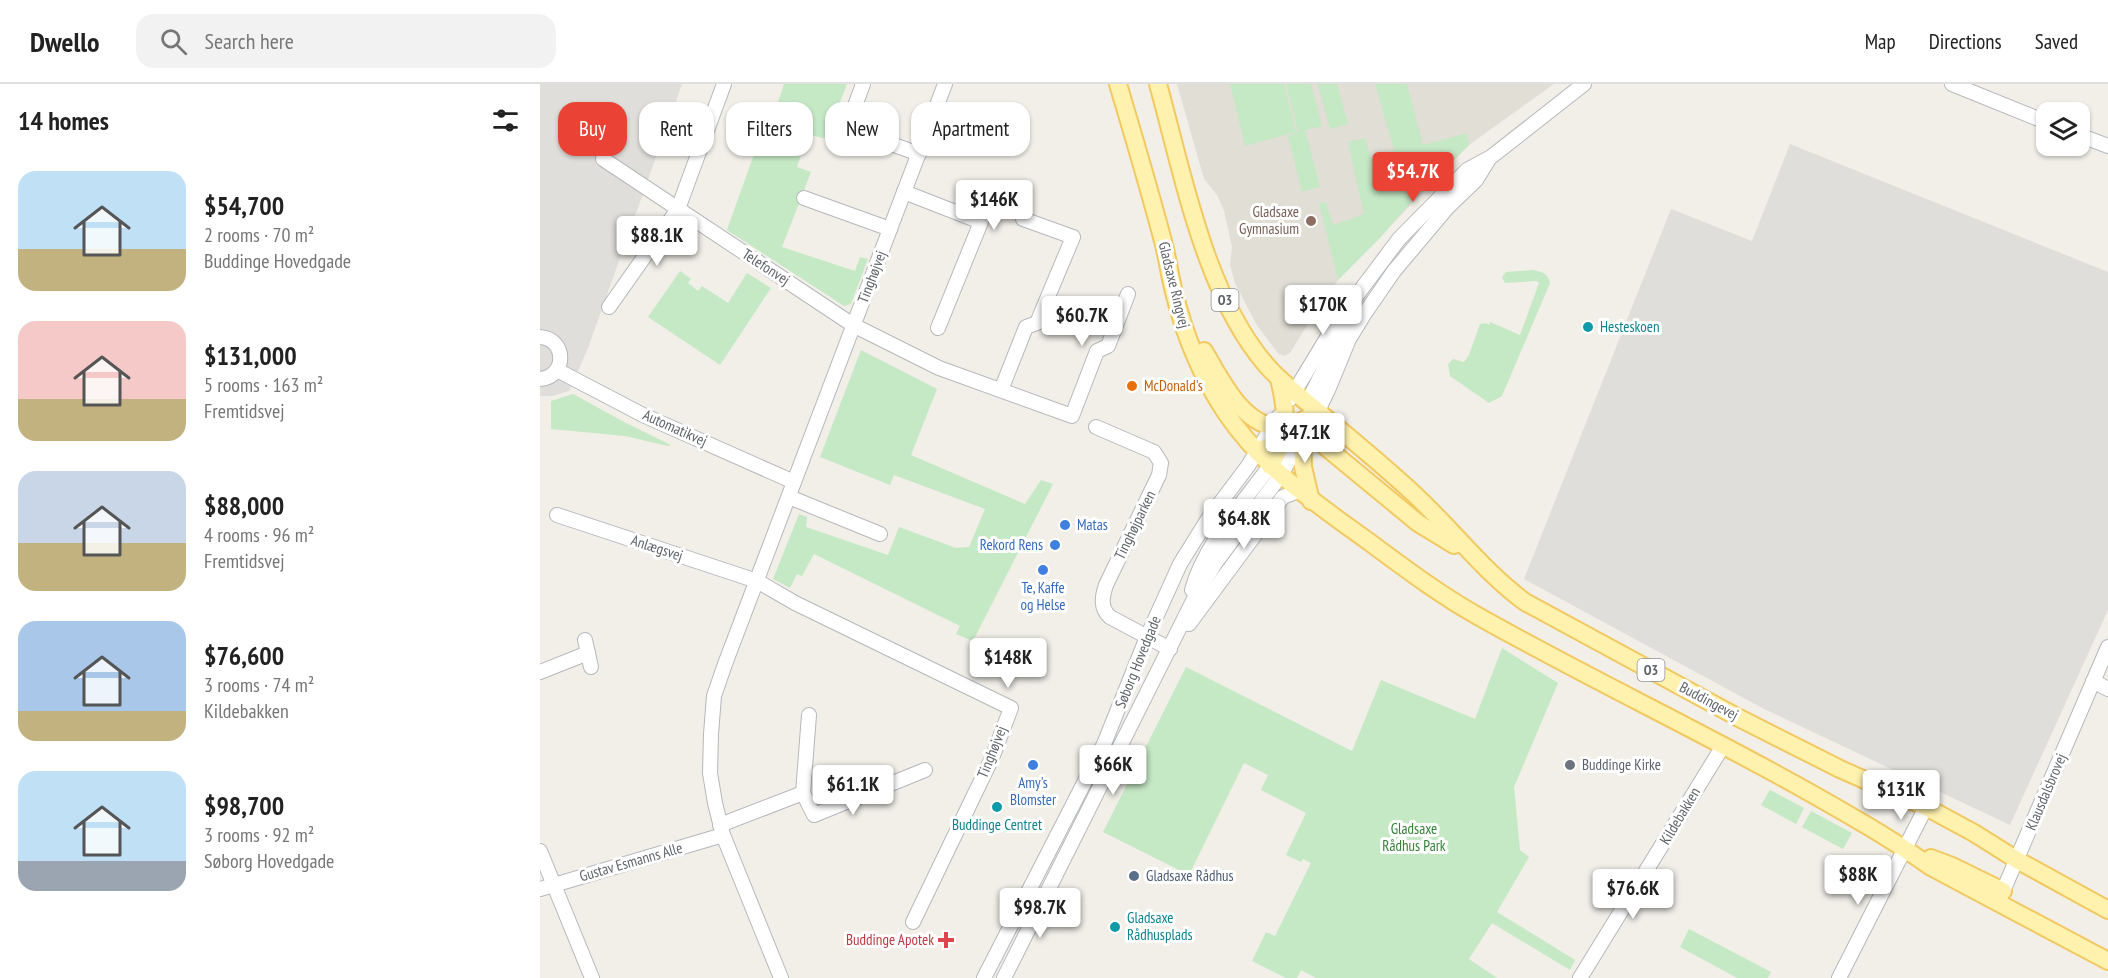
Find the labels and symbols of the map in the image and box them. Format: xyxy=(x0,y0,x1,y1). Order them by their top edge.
pin: $54.7K xyxy=(1364,152,1462,203)
pin: $146K xyxy=(952,180,1036,231)
place label: Gladsaxe Gymnasium xyxy=(1239,202,1299,238)
marker: Gladsaxe Gymnasium xyxy=(1304,214,1318,228)
pin: $88.1K xyxy=(608,216,706,267)
street label: Gladsaxe Ringvej xyxy=(1155,240,1194,330)
street label: Telefonvej xyxy=(739,244,794,289)
street label: Tinghøjvej xyxy=(853,248,890,306)
pin: $170K xyxy=(1281,285,1365,336)
road number: O3 xyxy=(1212,289,1238,311)
pin: $60.7K xyxy=(1033,296,1131,347)
place label: Hesteskoen xyxy=(1600,317,1660,336)
marker: Hesteskoen xyxy=(1581,320,1595,334)
place label: McDonald's xyxy=(1144,376,1203,395)
marker: McDonald's xyxy=(1125,379,1139,393)
street label: Automatikvej xyxy=(640,405,710,450)
pin: $47.1K xyxy=(1256,413,1354,464)
street label: Tinghøjparken xyxy=(1110,487,1159,562)
pin: $64.8K xyxy=(1195,499,1293,550)
place label: Matas xyxy=(1077,515,1108,534)
marker: Matas xyxy=(1058,518,1072,532)
street label: Anlægsvej xyxy=(629,530,686,565)
place label: Rekord Rens xyxy=(980,535,1043,554)
marker: Rekord Rens xyxy=(1048,538,1062,552)
marker: Te, Kaffe og Helse xyxy=(1036,563,1050,577)
place label: Te, Kaffe og Helse xyxy=(1020,578,1066,614)
street label: Søborg Hovedgade xyxy=(1110,613,1165,711)
pin: $148K xyxy=(966,638,1050,689)
road number: O3 xyxy=(1638,659,1664,681)
street label: Buddingevej xyxy=(1676,677,1742,724)
street label: Tinghøjvej xyxy=(972,723,1011,781)
pin: $66K xyxy=(1077,745,1149,796)
street label: Klausdalsbrovej xyxy=(2021,750,2070,833)
place label: Buddinge Kirke xyxy=(1582,755,1661,774)
marker: Amy's Blomster xyxy=(1026,758,1040,772)
marker: Buddinge Kirke xyxy=(1563,758,1577,772)
pin: $61.1K xyxy=(804,765,902,816)
pin: $131K xyxy=(1859,770,1943,821)
place label: Amy's Blomster xyxy=(1010,773,1057,809)
street label: Kildebakken xyxy=(1655,784,1704,848)
marker: Buddinge Centret xyxy=(990,800,1004,814)
place label: Buddinge Centret xyxy=(952,815,1042,834)
park label: Gladsaxe Rådhus Park xyxy=(1382,819,1446,855)
street label: Gustav Esmanns Alle xyxy=(577,838,685,885)
pin: $88K xyxy=(1822,855,1894,906)
place label: Gladsaxe Rådhus xyxy=(1146,866,1234,885)
marker: Gladsaxe Rådhus xyxy=(1127,869,1141,883)
pin: $76.6K xyxy=(1584,869,1682,920)
pin: $98.7K xyxy=(991,888,1089,939)
place label: Gladsaxe Rådhusplads xyxy=(1127,908,1192,944)
marker: Gladsaxe Rådhusplads xyxy=(1108,920,1122,934)
place label: Buddinge Apotek xyxy=(846,930,934,949)
marker: Buddinge Apotek xyxy=(939,933,953,947)

